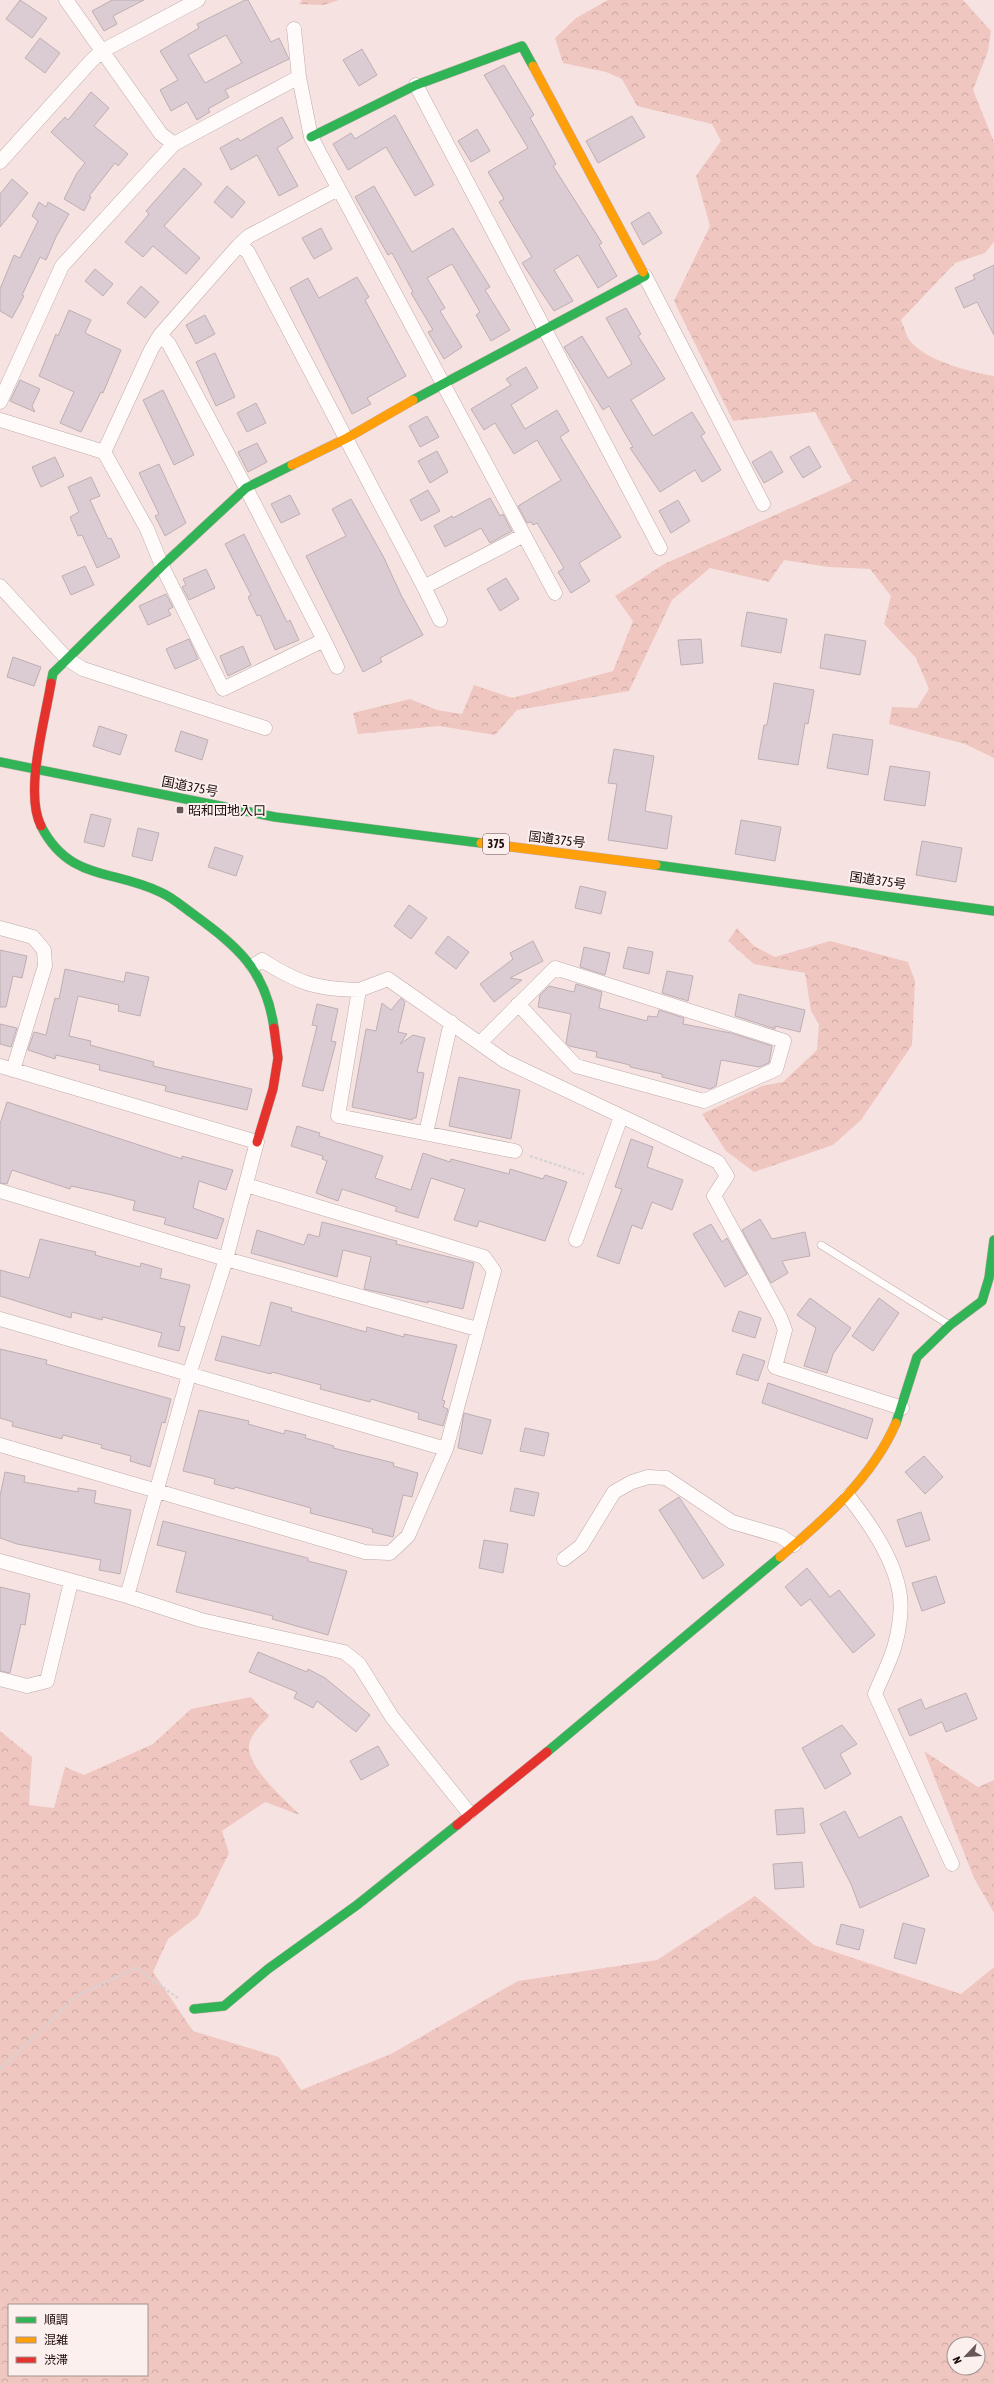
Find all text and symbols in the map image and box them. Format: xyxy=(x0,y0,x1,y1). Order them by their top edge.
street label: 国道375号 xyxy=(160,774,219,799)
place label: 昭和団地入口 xyxy=(188,803,266,818)
marker: 昭和団地入口 xyxy=(175,805,185,815)
street label: 国道375号 xyxy=(528,829,586,850)
road number: 375 xyxy=(483,834,509,854)
street label: 国道375号 xyxy=(848,869,907,892)
legend xyxy=(8,2304,148,2376)
text: 順調 xyxy=(44,2313,68,2327)
text: 混雑 xyxy=(44,2333,68,2347)
north arrow xyxy=(946,2336,986,2376)
text: 渋滞 xyxy=(44,2353,68,2367)
text: N xyxy=(950,2355,964,2366)

